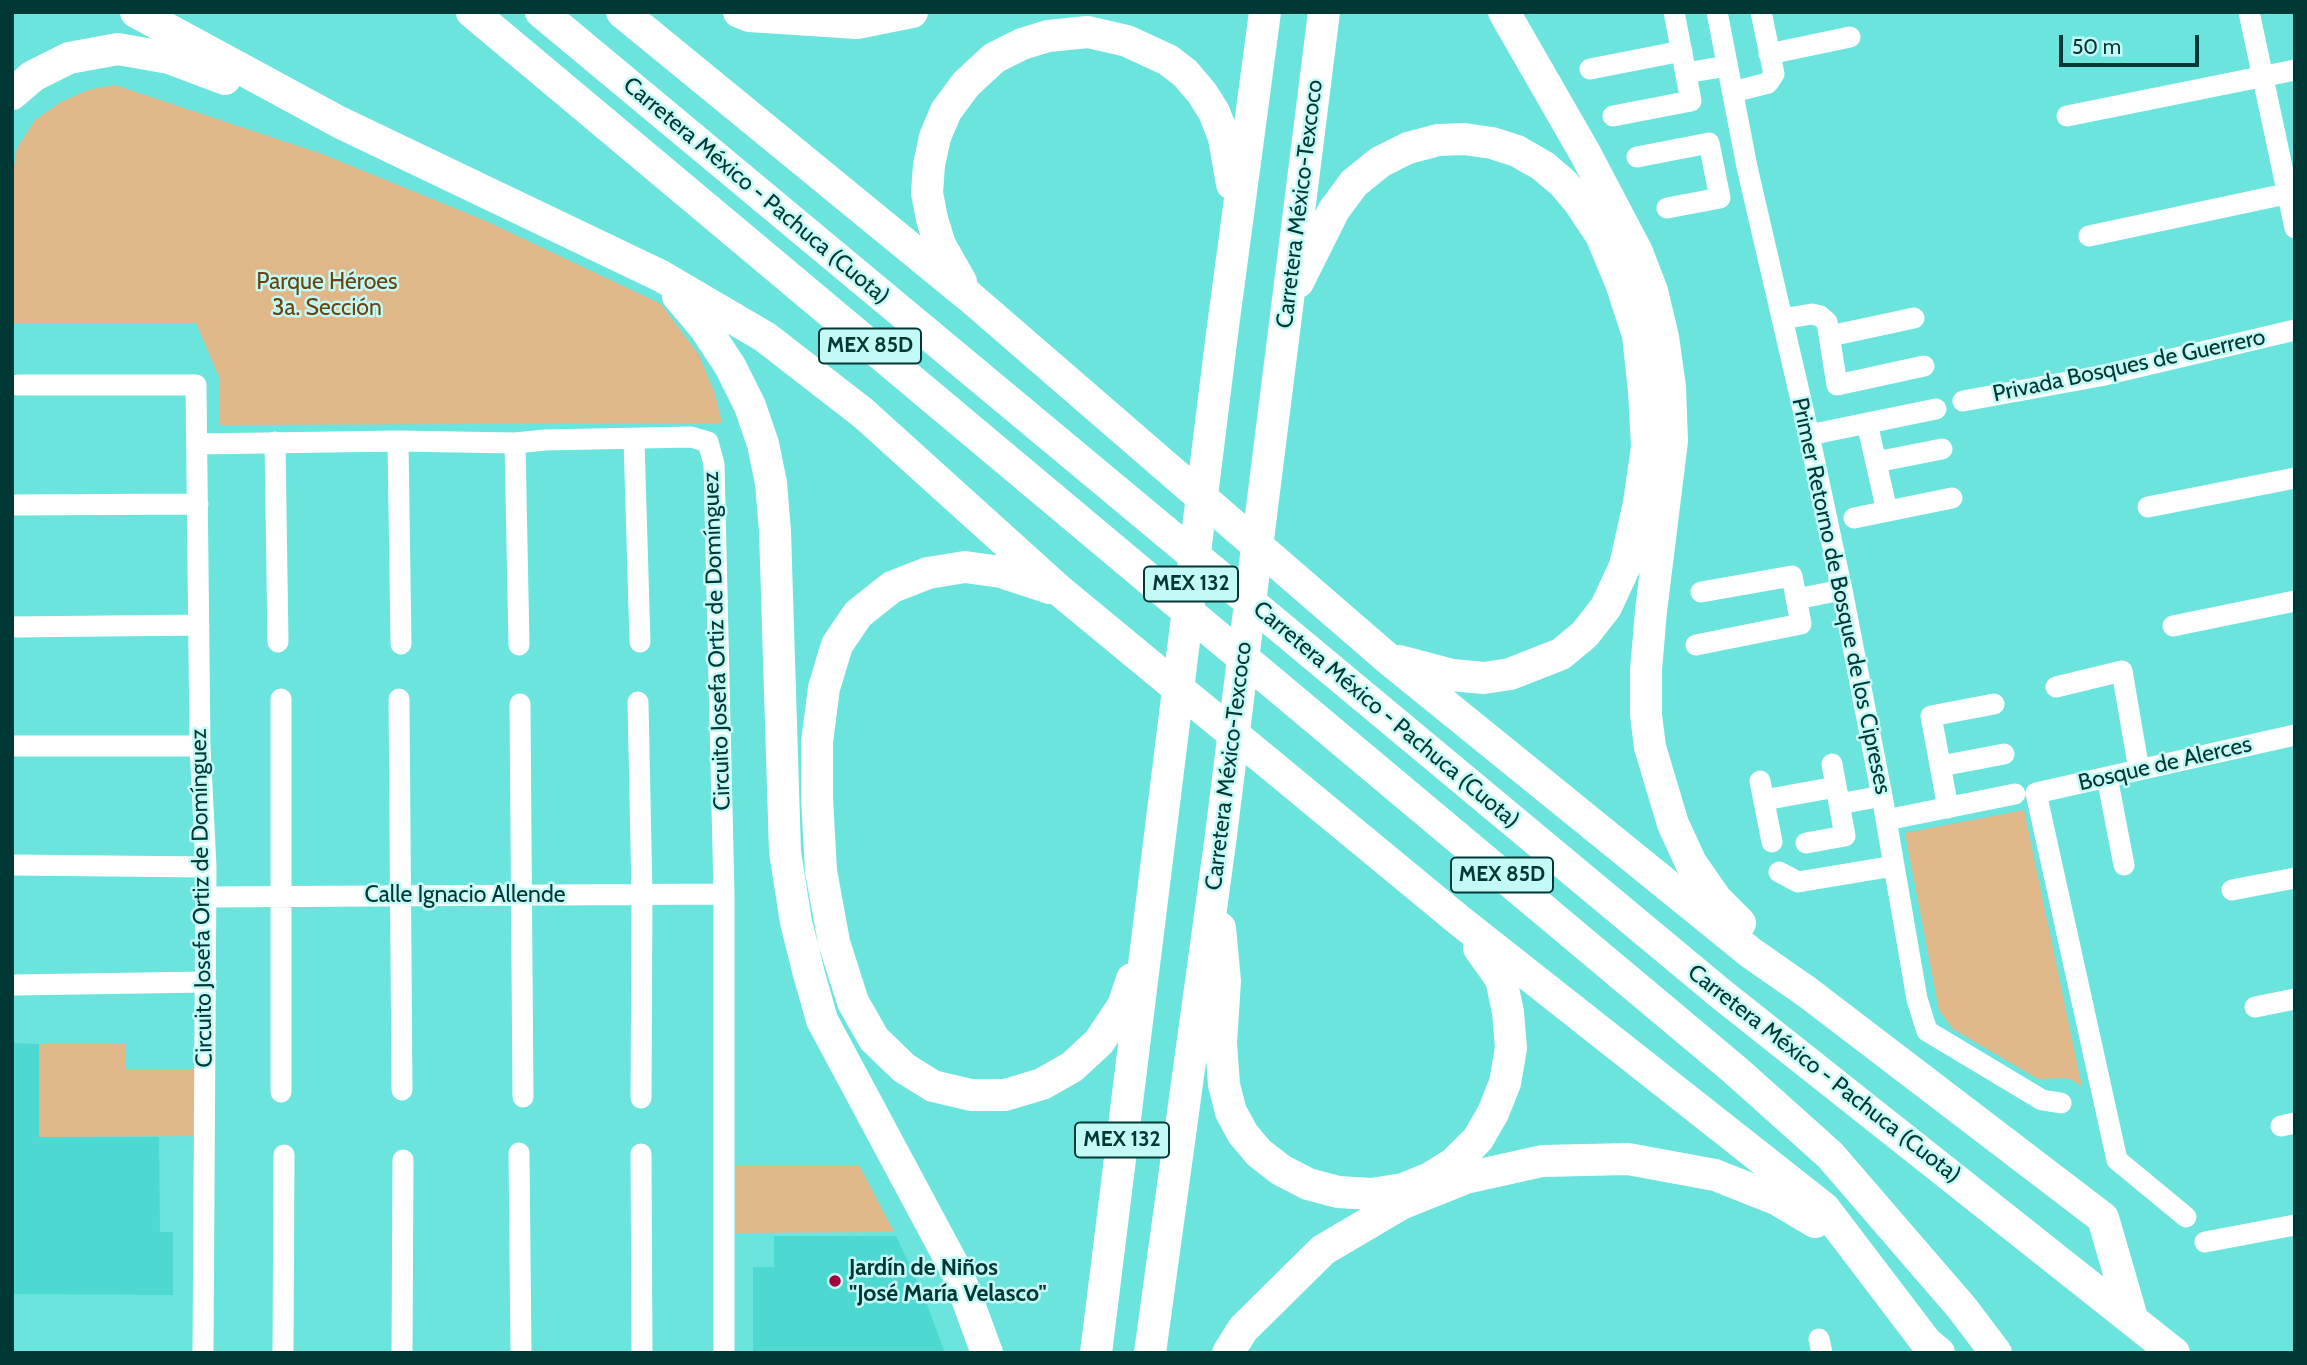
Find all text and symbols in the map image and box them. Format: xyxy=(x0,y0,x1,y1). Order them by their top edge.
scale bar xyxy=(2062,21,2202,65)
text: 50 m xyxy=(2072,34,2121,59)
street label: Carretera México - Pachuca (Cuota) xyxy=(617,71,895,311)
street label: Carretera México-Texcoco xyxy=(1271,78,1329,330)
park label: Parque Héroes 3a. Sección xyxy=(256,268,398,322)
street label: Privada Bosques de Guerrero xyxy=(1990,324,2268,408)
road number: MEX 85D xyxy=(819,328,921,364)
street label: Primer Retorno de Bosque de los Cipreses xyxy=(1785,395,1897,797)
street label: Circuito Josefa Ortiz de Domínguez xyxy=(697,471,737,811)
road number: MEX 132 xyxy=(1144,566,1238,602)
street label: Carretera México - Pachuca (Cuota) xyxy=(1247,595,1525,835)
street label: Carretera México-Texcoco xyxy=(1200,640,1258,892)
street label: Circuito Josefa Ortiz de Domínguez xyxy=(185,728,219,1068)
street label: Bosque de Alerces xyxy=(2076,731,2254,797)
road number: MEX 85D xyxy=(1451,858,1553,892)
street label: Calle Ignacio Allende xyxy=(365,881,565,909)
street label: Carretera México - Pachuca (Cuota) xyxy=(1682,959,1966,1189)
road number: MEX 132 xyxy=(1075,1122,1169,1158)
place label: Jardín de Niños "José María Velasco" xyxy=(849,1254,1047,1308)
marker: Jardín de Niños "José María Velasco" xyxy=(827,1273,843,1289)

